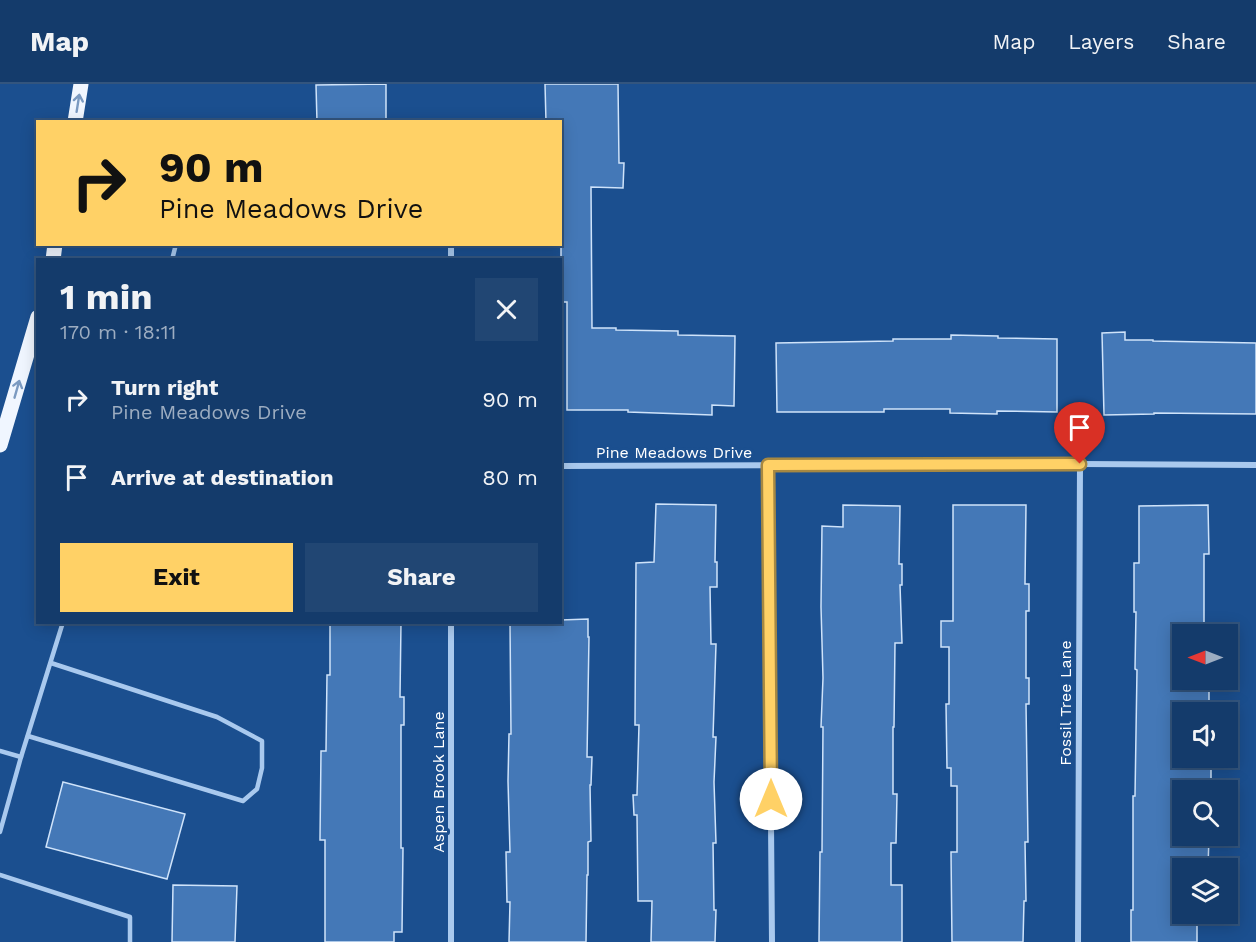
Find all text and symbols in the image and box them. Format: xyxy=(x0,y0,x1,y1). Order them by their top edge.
text: Map xyxy=(30,25,89,58)
text: Map xyxy=(992,29,1035,54)
text: Layers xyxy=(1068,29,1134,54)
text: Share xyxy=(1167,29,1226,54)
one-way arrow xyxy=(73,93,84,113)
text: 90 m xyxy=(159,143,263,192)
icon: right xyxy=(60,144,138,222)
text: Pine Meadows Drive xyxy=(159,193,423,225)
text: 1 min xyxy=(60,276,152,318)
button: close xyxy=(475,278,538,341)
text: 170 m · 18:11 xyxy=(60,320,176,344)
text: Turn right xyxy=(111,375,218,400)
one-way arrow xyxy=(11,380,23,399)
icon: right xyxy=(60,383,93,416)
text: 90 m xyxy=(482,387,538,412)
text: Pine Meadows Drive xyxy=(111,400,307,424)
pin xyxy=(1054,402,1105,464)
icon: arrive xyxy=(1063,411,1096,444)
street label: Pine Meadows Drive xyxy=(596,443,752,462)
icon: arrive xyxy=(60,461,93,494)
text: Arrive at destination xyxy=(111,465,334,490)
text: 80 m xyxy=(482,465,538,490)
button: Exit xyxy=(60,543,293,612)
button: Share xyxy=(305,543,538,612)
north arrow xyxy=(1172,624,1238,690)
map controls xyxy=(1172,624,1238,924)
street label: Fossil Tree Lane xyxy=(1056,640,1075,766)
button: sound xyxy=(1172,702,1238,768)
street label: Aspen Brook Lane xyxy=(429,711,448,853)
position arrow xyxy=(739,767,803,831)
button: search xyxy=(1172,780,1238,846)
button: layers xyxy=(1172,858,1238,924)

